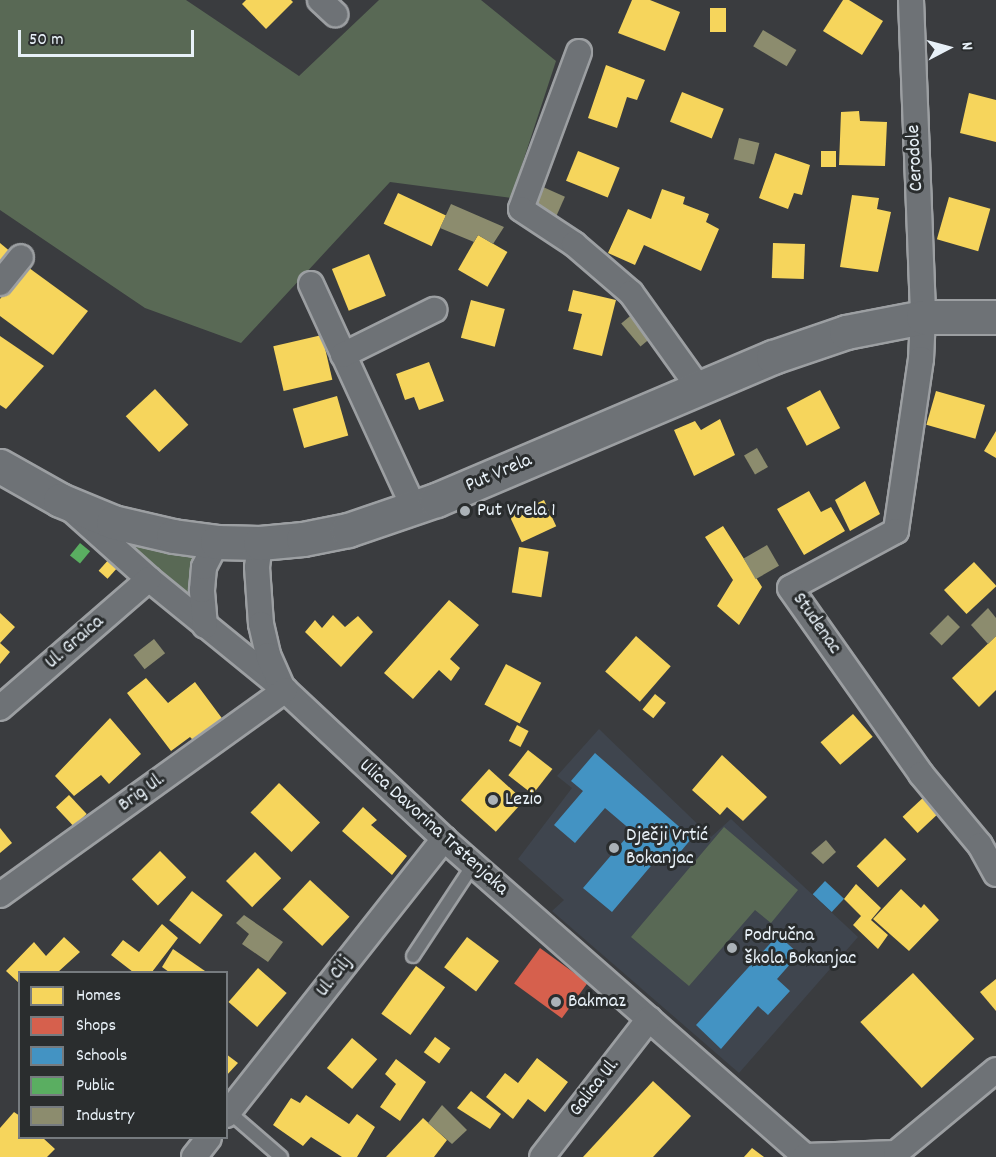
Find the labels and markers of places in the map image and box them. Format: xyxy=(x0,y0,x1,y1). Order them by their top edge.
place label: Put Vrela 1 xyxy=(477,499,556,523)
marker: Put Vrela 1 xyxy=(458,504,472,518)
place label: Lezio xyxy=(505,788,542,812)
marker: Lezio xyxy=(486,793,500,807)
place label: Dječji Vrtić Bokanjac xyxy=(626,825,708,872)
marker: Dječji Vrtić Bokanjac xyxy=(607,841,621,855)
place label: Područna škola Bokanjac xyxy=(744,924,856,971)
marker: Područna škola Bokanjac xyxy=(725,941,739,955)
place label: Bakmaz xyxy=(568,990,626,1014)
marker: Bakmaz xyxy=(549,995,563,1009)

